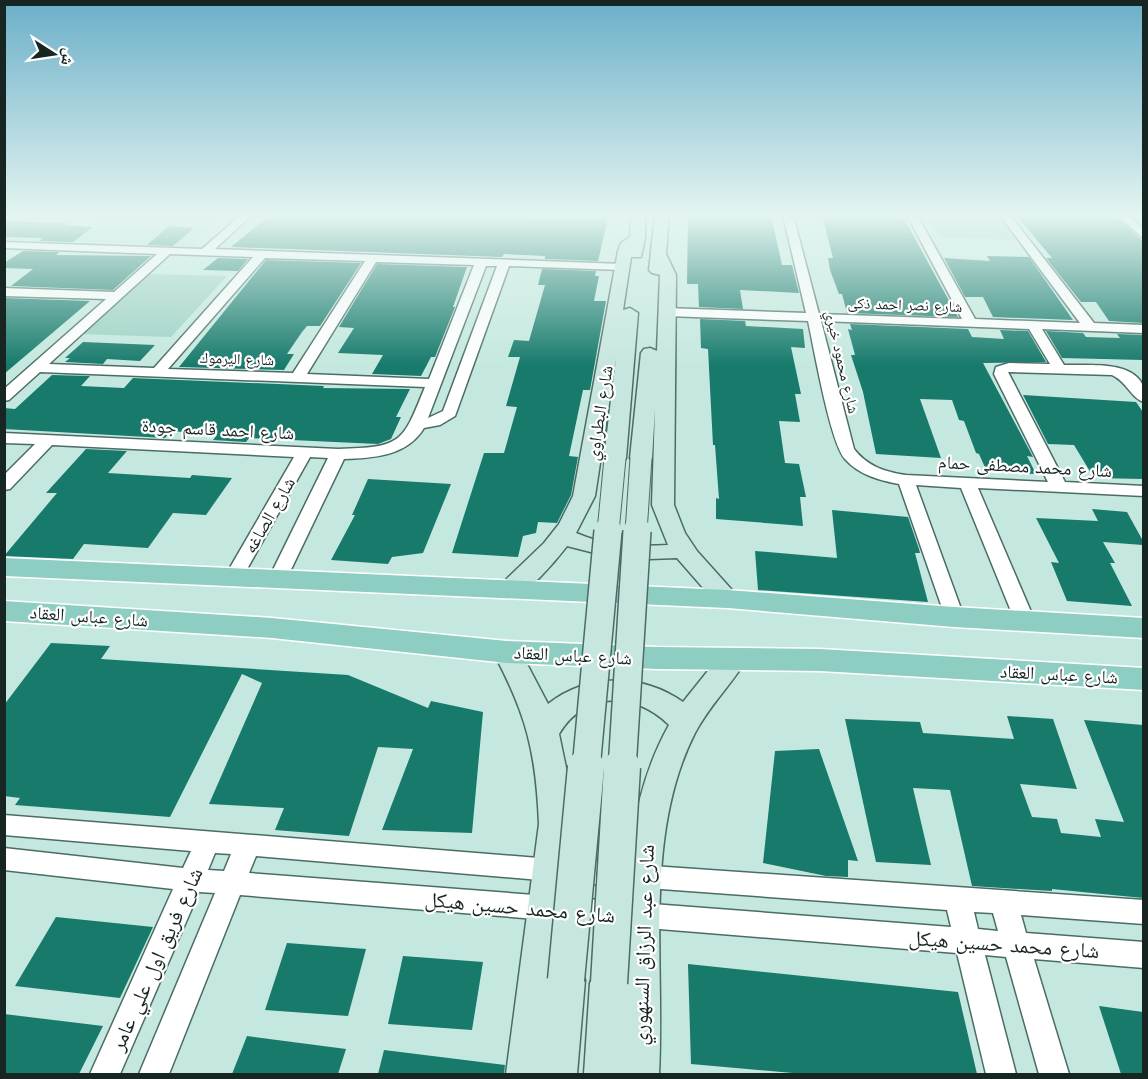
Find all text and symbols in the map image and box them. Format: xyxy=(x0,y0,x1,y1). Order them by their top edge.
north arrow xyxy=(24,24,84,84)
text: ش xyxy=(57,47,79,67)
street label: شارع نصر احمد ذكى xyxy=(847,294,963,317)
street label: شارع محمود خيري xyxy=(819,309,863,416)
street label: شارع اليرموك xyxy=(200,349,274,370)
street label: شارع البطراوي xyxy=(581,364,621,463)
street label: شارع احمد قاسم جودة xyxy=(141,415,295,445)
street label: شارع محمد مصطفى حمام xyxy=(938,451,1112,483)
street label: شارع الصاغه xyxy=(239,473,300,557)
street label: شارع عباس العقاد xyxy=(29,601,149,632)
street label: شارع عباس العقاد xyxy=(513,641,633,670)
street label: شارع عباس العقاد xyxy=(999,660,1119,689)
street label: شارع عبد الرزاق السنهوري xyxy=(627,844,663,1046)
street label: شارع فريق اول علي عامر xyxy=(104,863,212,1057)
street label: شارع محمد حسين هيكل xyxy=(424,886,616,929)
street label: شارع محمد حسين هيكل xyxy=(908,925,1100,964)

